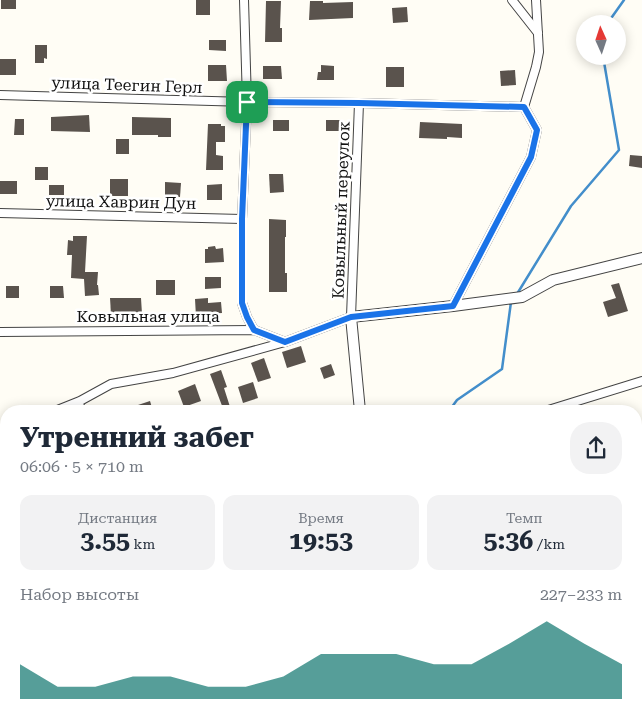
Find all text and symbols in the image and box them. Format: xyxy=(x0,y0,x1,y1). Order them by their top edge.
north arrow xyxy=(576,15,626,65)
map controls xyxy=(576,15,626,65)
street label: улица Теегин Герл xyxy=(51,73,203,97)
pin xyxy=(226,81,268,123)
icon: arrive xyxy=(233,88,261,116)
street label: Ковыльный переулок xyxy=(328,121,354,299)
street label: улица Хаврин Дун xyxy=(46,191,196,213)
street label: Ковыльная улица xyxy=(76,307,220,326)
text: Утренний забег xyxy=(20,421,254,454)
button: share xyxy=(570,422,622,474)
text: 06:06 · 5 × 710 m xyxy=(20,457,144,476)
text: Дистанция xyxy=(78,510,157,526)
text: Время xyxy=(298,510,344,526)
text: Темп xyxy=(506,510,543,526)
text: 3.55 xyxy=(80,526,130,555)
text: 19:53 xyxy=(289,526,353,555)
text: 5:36 xyxy=(484,526,533,555)
text: km xyxy=(130,536,155,552)
text: /km xyxy=(533,536,565,552)
text: Набор высоты xyxy=(20,585,139,604)
text: 227–233 m xyxy=(540,585,622,604)

